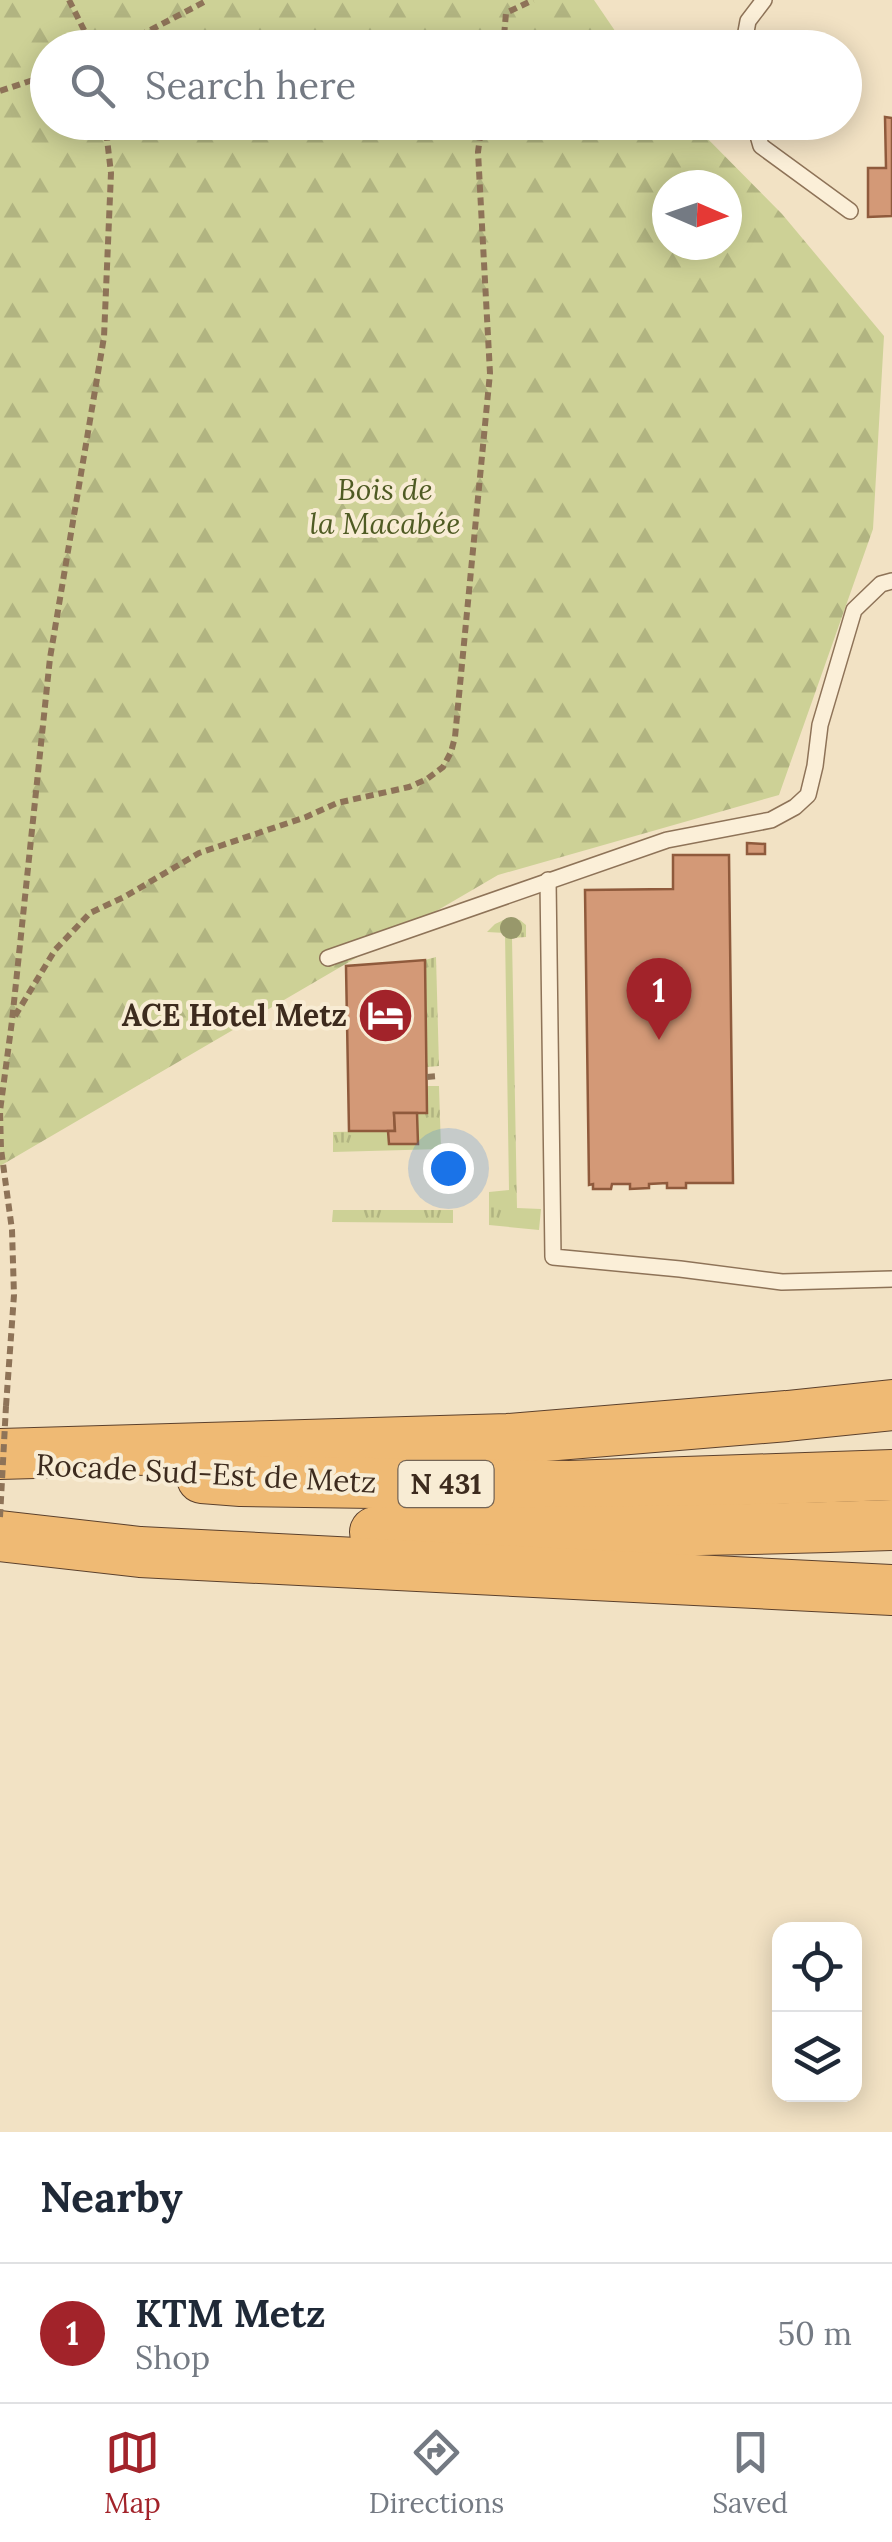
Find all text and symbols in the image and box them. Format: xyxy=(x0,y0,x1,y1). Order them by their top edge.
search box xyxy=(30,30,862,140)
icon: search xyxy=(65,58,120,113)
text: Search here xyxy=(145,61,356,109)
north arrow xyxy=(652,170,742,260)
park label: Bois de la Macabée xyxy=(309,470,461,542)
pin: 1 xyxy=(626,958,692,1040)
hotel icon: ACE Hotel Metz xyxy=(356,986,416,1046)
place label: ACE Hotel Metz xyxy=(122,996,347,1034)
your location xyxy=(423,1143,474,1194)
street label: Rocade Sud-Est de Metz xyxy=(35,1445,377,1501)
road number: N 431 xyxy=(398,1461,494,1507)
map controls xyxy=(772,1922,862,2102)
button: locate xyxy=(772,1922,862,2012)
button: layers xyxy=(772,2012,862,2102)
text: Nearby xyxy=(40,2170,183,2224)
text: KTM Metz xyxy=(135,2289,325,2337)
text: 1 xyxy=(66,2313,79,2354)
text: 50 m xyxy=(778,2313,852,2354)
text: Shop xyxy=(135,2337,210,2378)
tab: Map xyxy=(104,2425,161,2521)
tab: Directions xyxy=(369,2425,504,2521)
tab: Saved xyxy=(712,2425,788,2521)

